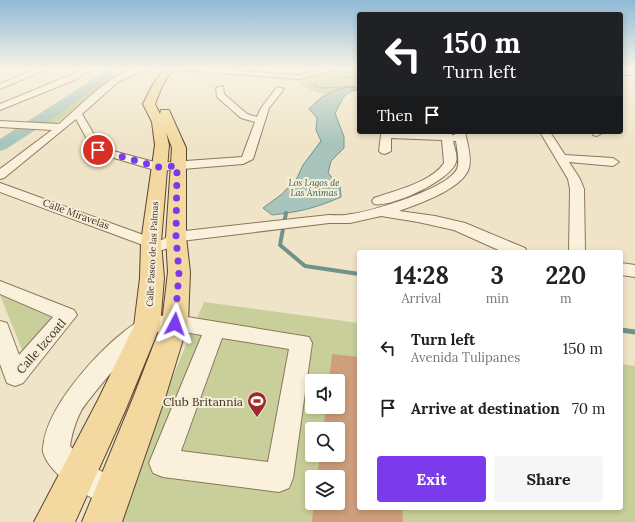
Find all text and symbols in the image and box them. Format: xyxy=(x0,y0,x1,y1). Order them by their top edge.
text: 150 m xyxy=(443,25,520,61)
icon: left xyxy=(377,28,429,80)
text: Turn left xyxy=(443,60,516,83)
icon: arrive xyxy=(421,104,443,126)
text: Then xyxy=(377,106,413,125)
pin xyxy=(81,133,115,167)
icon: arrive xyxy=(87,139,109,161)
water label: Los Lagos de Las Ánimas xyxy=(288,177,340,198)
street label: Calle Miravelas xyxy=(41,196,111,232)
street label: Calle Paseo de las Palmas xyxy=(144,201,160,307)
text: 14:28 xyxy=(394,260,449,291)
text: 3 xyxy=(491,260,504,291)
text: 220 xyxy=(546,260,586,291)
text: Arrival xyxy=(401,290,441,307)
text: min xyxy=(486,290,509,307)
text: m xyxy=(560,290,572,307)
position arrow xyxy=(154,303,196,345)
street label: Calle Izcoatl xyxy=(13,315,69,377)
text: Turn left xyxy=(411,330,475,349)
icon: left xyxy=(377,337,399,359)
text: 150 m xyxy=(563,339,603,358)
text: Avenida Tulipanes xyxy=(411,349,520,366)
map controls xyxy=(305,374,345,510)
button: sound xyxy=(305,374,345,414)
sports icon: Club Britannia xyxy=(246,390,268,418)
place label: Club Britannia xyxy=(163,394,243,409)
icon: arrive xyxy=(377,397,399,419)
text: Arrive at destination xyxy=(411,399,560,418)
text: 70 m xyxy=(572,399,606,418)
button: search xyxy=(305,422,345,462)
button: Exit xyxy=(377,456,486,502)
button: Share xyxy=(494,456,603,502)
button: layers xyxy=(305,470,345,510)

